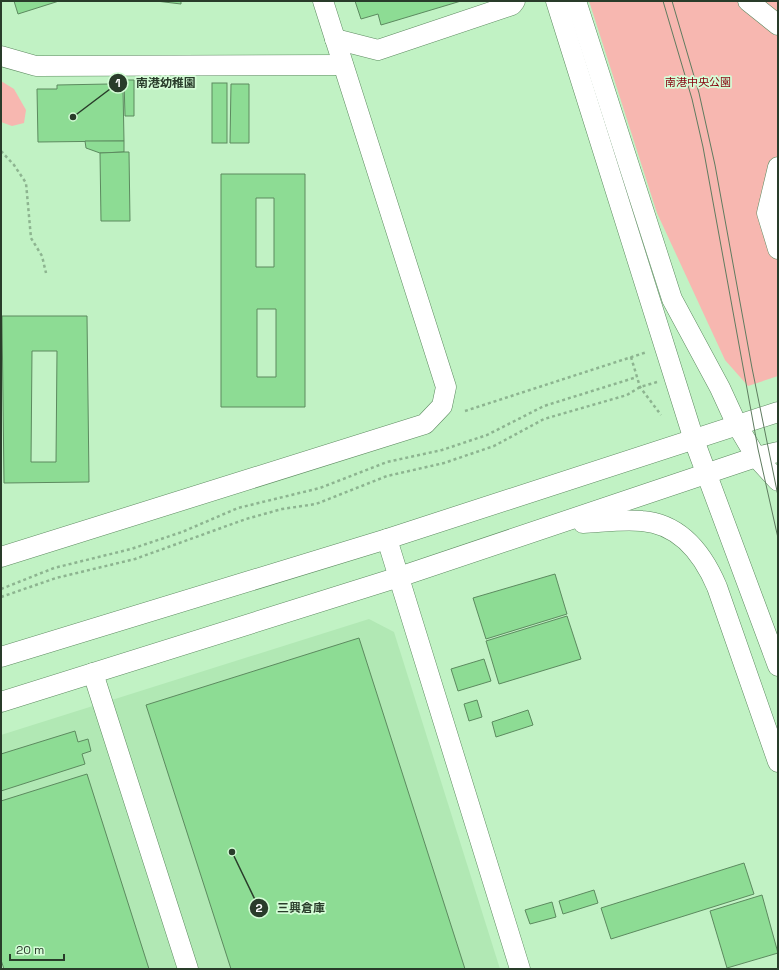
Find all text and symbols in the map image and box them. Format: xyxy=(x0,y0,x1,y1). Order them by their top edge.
callout: 南港幼稚園 xyxy=(108,71,204,95)
text: 1 xyxy=(115,75,121,91)
text: 南港幼稚園 xyxy=(136,75,196,91)
park label: 南港中央公園 xyxy=(665,75,731,89)
callout: 三興倉庫 xyxy=(249,896,333,920)
text: 2 xyxy=(255,900,263,916)
text: 三興倉庫 xyxy=(277,900,325,916)
scale bar xyxy=(10,936,64,962)
text: 20 m xyxy=(16,942,44,958)

